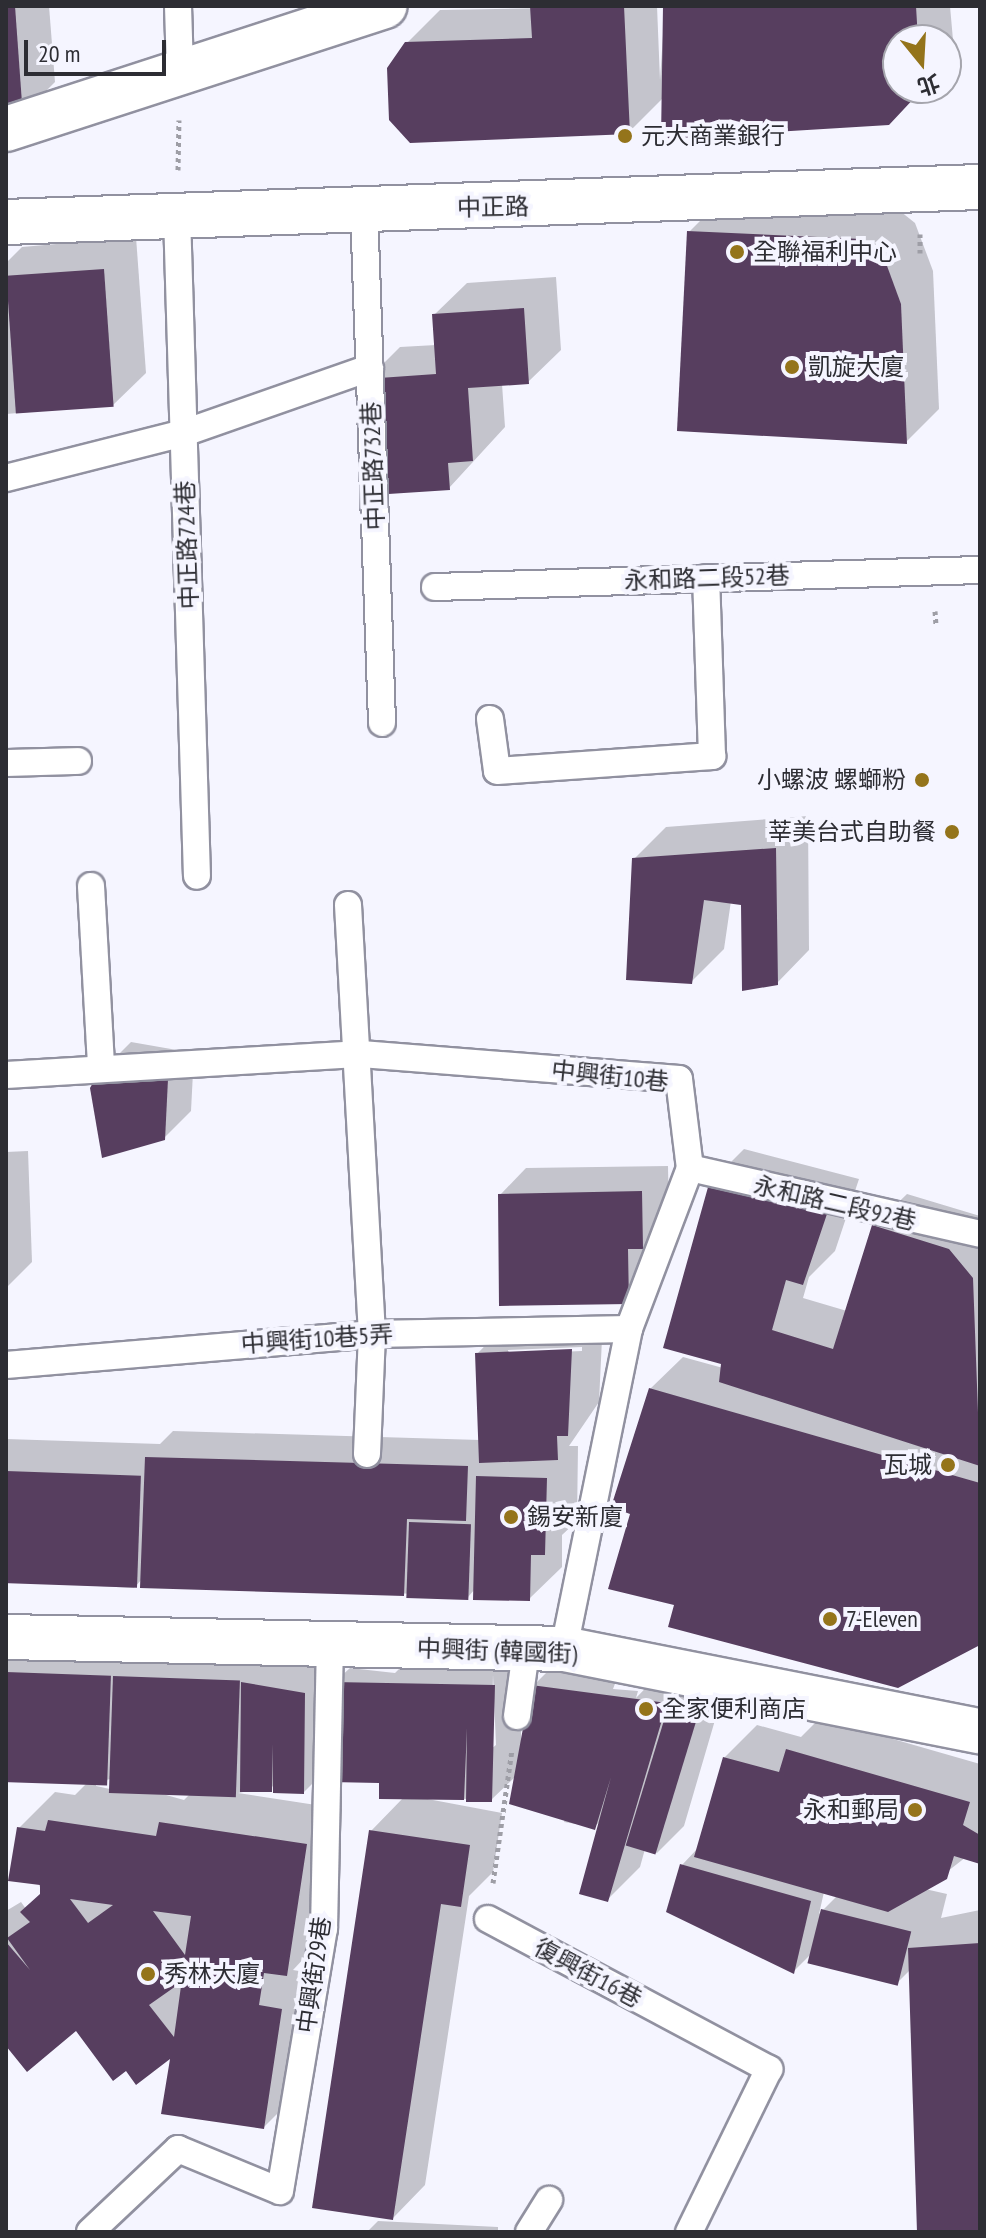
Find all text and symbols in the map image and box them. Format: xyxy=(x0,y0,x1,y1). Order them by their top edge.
scale bar xyxy=(28,24,170,74)
north arrow xyxy=(882,24,962,104)
text: 20 m xyxy=(38,38,80,69)
text: 北 xyxy=(914,68,944,102)
place label: 元大商業銀行 xyxy=(641,122,785,150)
marker: 元大商業銀行 xyxy=(616,127,634,145)
street label: 中正路 xyxy=(457,192,529,222)
place label: 全聯福利中心 xyxy=(753,238,897,266)
marker: 全聯福利中心 xyxy=(728,243,746,261)
place label: 凱旋大廈 xyxy=(808,353,904,381)
marker: 凱旋大廈 xyxy=(783,358,801,376)
street label: 中正路732巷 xyxy=(356,401,390,531)
street label: 中正路724巷 xyxy=(170,480,204,610)
street label: 永和路二段52巷 xyxy=(624,561,790,595)
place label: 小螺波 螺螄粉 xyxy=(757,766,906,794)
marker: 小螺波 螺螄粉 xyxy=(913,771,931,789)
place label: 莘美台式自助餐 xyxy=(768,818,936,846)
marker: 莘美台式自助餐 xyxy=(943,823,961,841)
street label: 中興街10巷 xyxy=(550,1056,670,1096)
street label: 永和路二段92巷 xyxy=(751,1170,919,1236)
street label: 中興街10巷5弄 xyxy=(240,1319,394,1359)
place label: 瓦城 xyxy=(884,1451,932,1479)
marker: 瓦城 xyxy=(939,1456,957,1474)
place label: 錫安新廈 xyxy=(527,1503,623,1531)
marker: 錫安新廈 xyxy=(502,1508,520,1526)
place label: 7-Eleven xyxy=(846,1605,918,1633)
marker: 7-Eleven xyxy=(821,1610,839,1628)
street label: 中興街 (韓國街) xyxy=(416,1634,578,1668)
place label: 全家便利商店 xyxy=(662,1695,806,1723)
marker: 全家便利商店 xyxy=(637,1700,655,1718)
place label: 永和郵局 xyxy=(803,1796,899,1824)
marker: 永和郵局 xyxy=(906,1801,924,1819)
street label: 中興街29巷 xyxy=(292,1915,336,2035)
street label: 復興街16巷 xyxy=(529,1933,647,2013)
place label: 秀林大廈 xyxy=(164,1960,260,1988)
marker: 秀林大廈 xyxy=(139,1965,157,1983)

